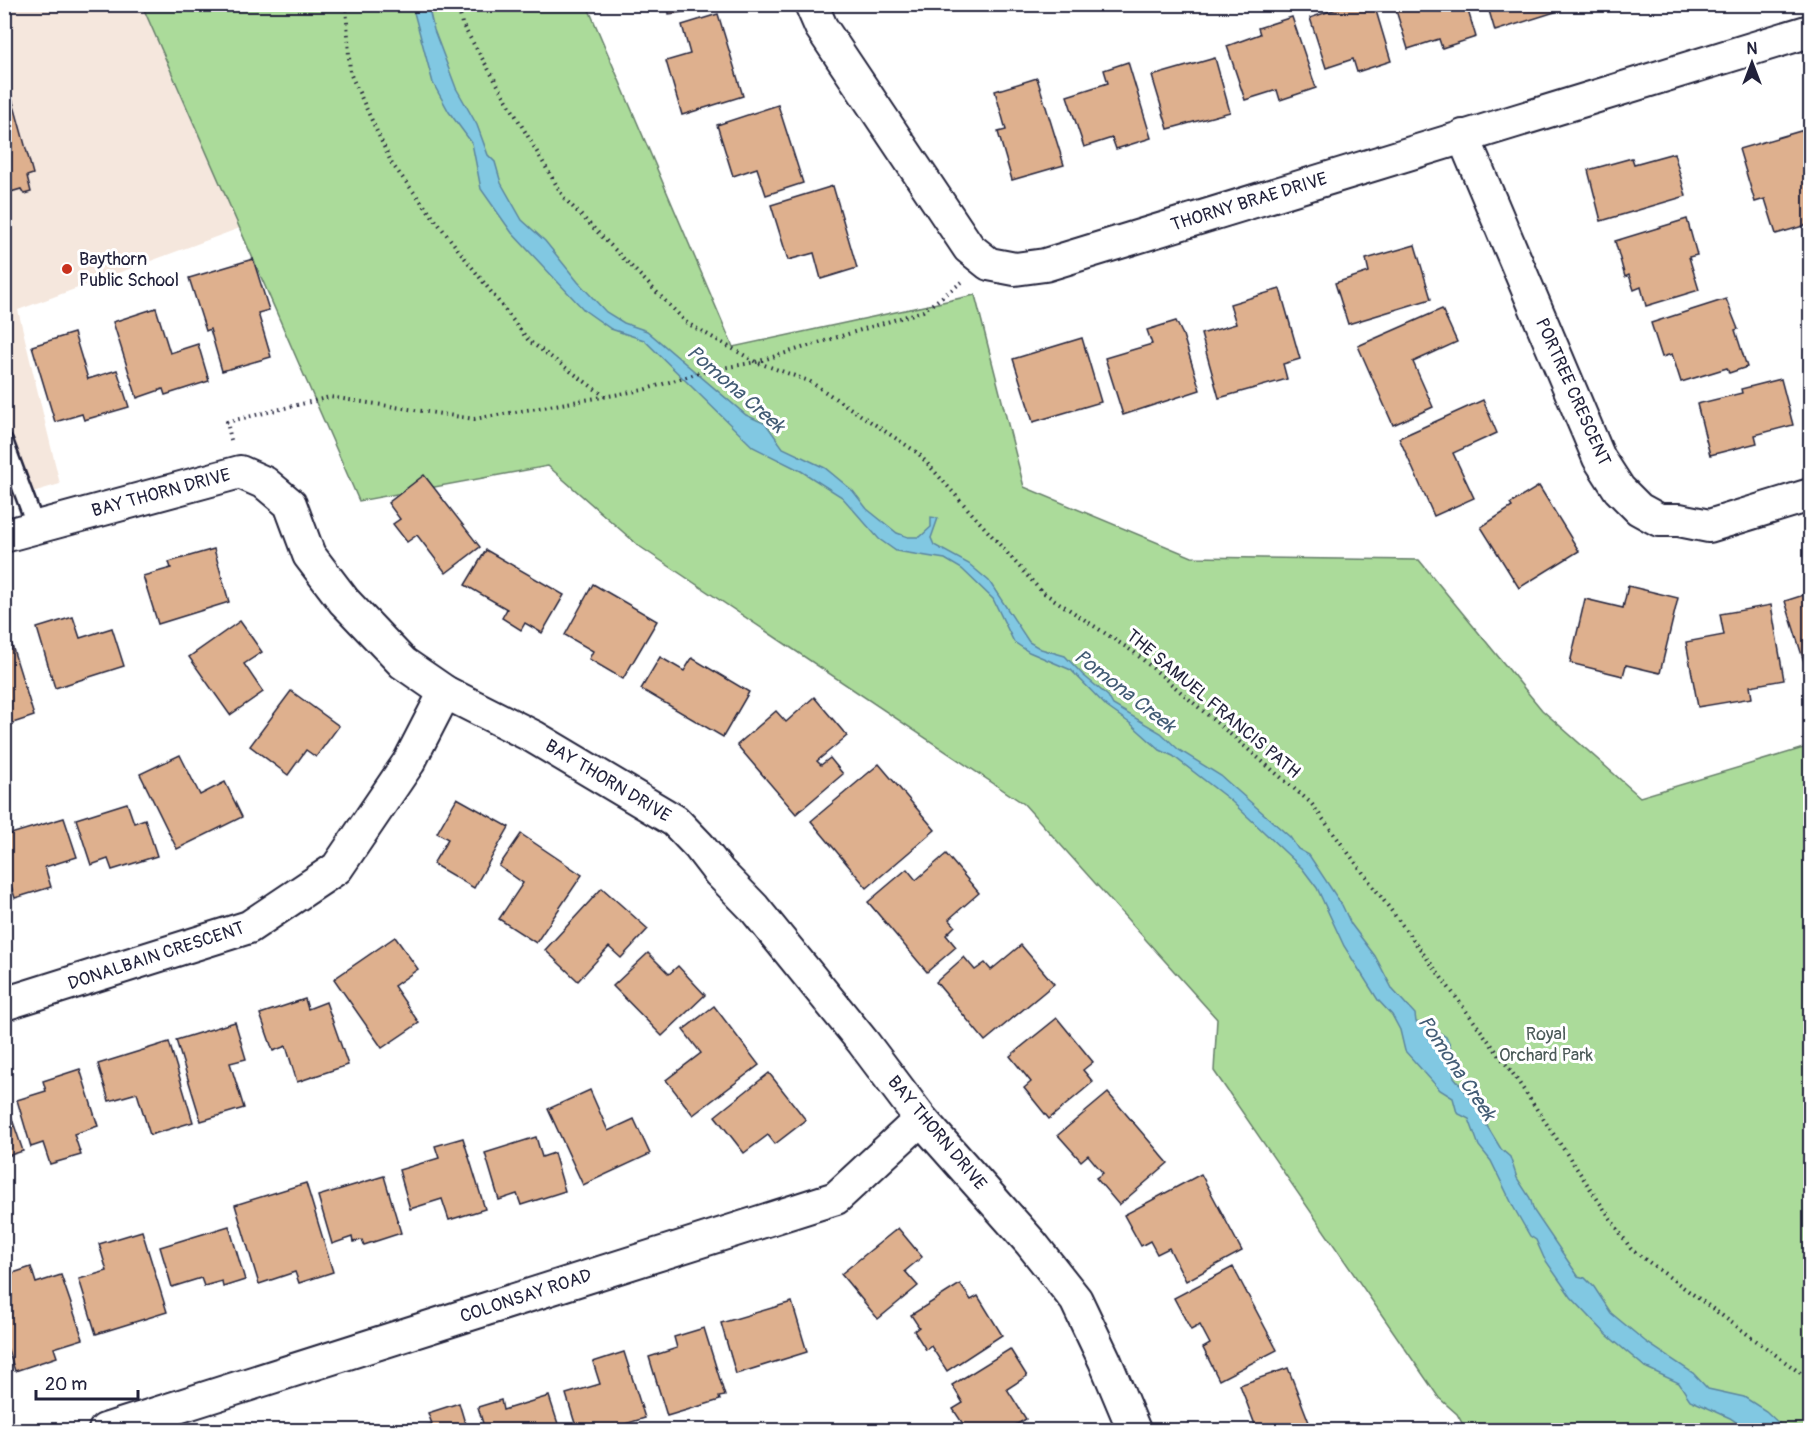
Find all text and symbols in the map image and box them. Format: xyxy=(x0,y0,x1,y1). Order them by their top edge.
north arrow xyxy=(1722,33,1782,93)
text: N xyxy=(1747,39,1758,59)
street label: THORNY BRAE DRIVE xyxy=(1168,167,1330,237)
place label: Baythorn Public School xyxy=(79,248,179,292)
marker: Baythorn Public School xyxy=(60,262,74,276)
street label: PORTREE CRESCENT xyxy=(1530,315,1616,469)
water label: Pomona Creek xyxy=(682,340,791,439)
street label: BAY THORN DRIVE xyxy=(89,463,233,523)
street label: THE SAMUEL FRANCIS PATH xyxy=(1121,624,1305,784)
water label: Pomona Creek xyxy=(1069,644,1182,739)
street label: BAY THORN DRIVE xyxy=(541,734,675,828)
street label: DONALBAIN CRESCENT xyxy=(65,917,247,995)
water label: Pomona Creek xyxy=(1413,1011,1502,1127)
park label: Royal Orchard Park xyxy=(1499,1023,1594,1067)
street label: BAY THORN DRIVE xyxy=(882,1071,992,1195)
street label: COLONSAY ROAD xyxy=(457,1264,595,1328)
scale bar xyxy=(36,1363,138,1401)
text: 20 m xyxy=(45,1373,87,1396)

